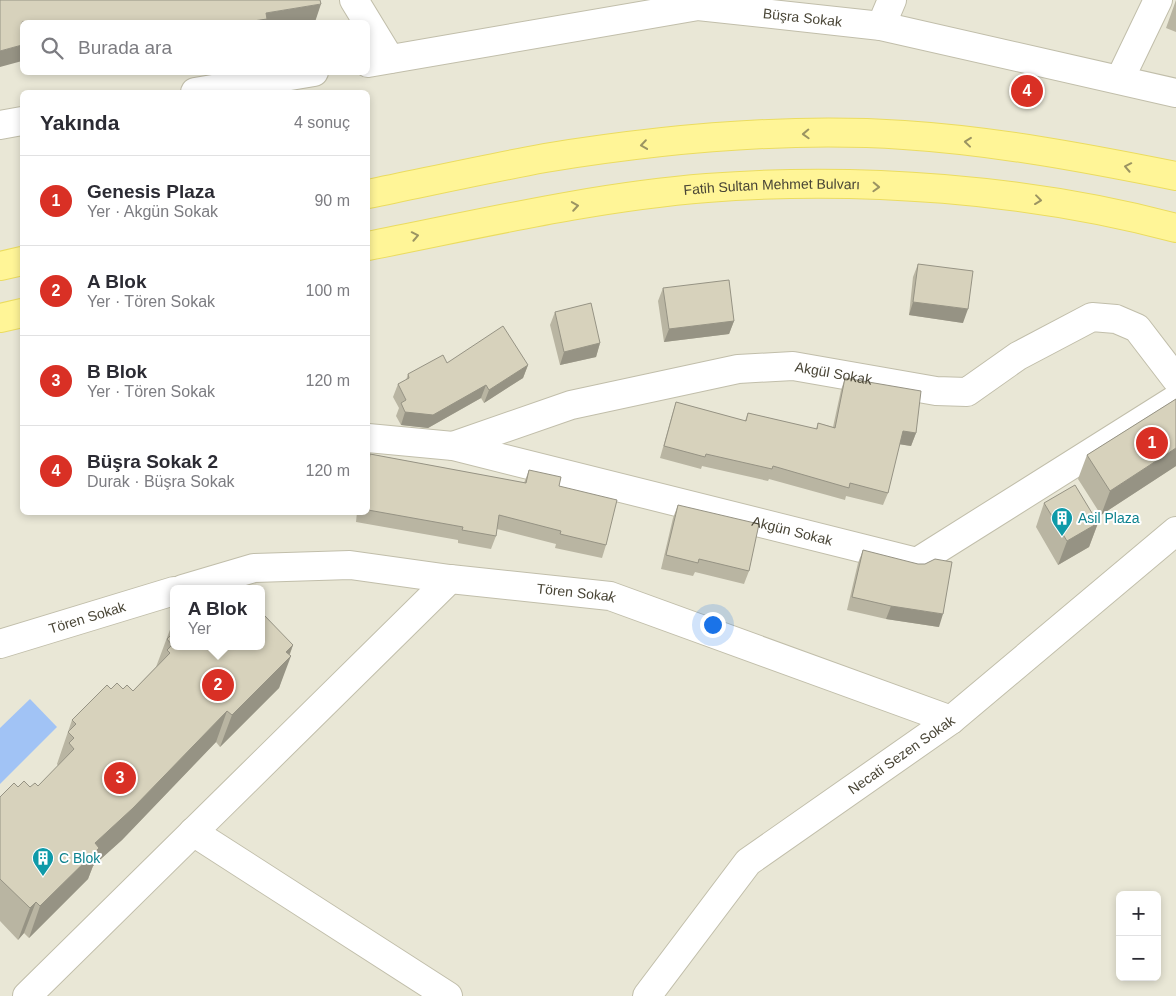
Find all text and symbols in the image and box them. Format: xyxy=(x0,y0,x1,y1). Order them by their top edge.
street label: Büşra Sokak xyxy=(762,5,844,30)
search box xyxy=(20,20,370,75)
icon: search xyxy=(38,34,66,62)
text: Burada ara xyxy=(78,37,172,58)
pin: 4 xyxy=(1011,72,1043,110)
text: Yakında xyxy=(40,111,119,134)
text: 4 sonuç xyxy=(294,114,350,131)
one-way arrow xyxy=(801,129,809,139)
one-way arrow xyxy=(963,137,971,148)
one-way arrow xyxy=(639,139,647,150)
one-way arrow xyxy=(1124,162,1133,172)
street label: Fatih Sultan Mehmet Bulvarı xyxy=(683,176,860,198)
text: Genesis Plaza xyxy=(87,181,215,202)
one-way arrow xyxy=(872,181,880,192)
text: 1 xyxy=(52,192,60,209)
text: 90 m xyxy=(314,192,350,209)
one-way arrow xyxy=(1034,194,1042,205)
one-way arrow xyxy=(571,201,579,212)
text: Yer · Akgün Sokak xyxy=(87,203,218,220)
one-way arrow xyxy=(411,231,420,242)
text: A Blok xyxy=(87,271,146,292)
text: 2 xyxy=(52,282,60,299)
text: 100 m xyxy=(306,282,350,299)
text: Yer · Tören Sokak xyxy=(87,293,215,310)
street label: Akgül Sokak xyxy=(794,359,874,388)
text: B Blok xyxy=(87,361,147,382)
text: 3 xyxy=(52,372,60,389)
text: 120 m xyxy=(306,372,350,389)
text: Yer · Tören Sokak xyxy=(87,383,215,400)
pin: 1 xyxy=(1136,424,1168,462)
text: Büşra Sokak 2 xyxy=(87,451,218,472)
text: 4 xyxy=(52,462,60,479)
text: 120 m xyxy=(306,462,350,479)
text: Durak · Büşra Sokak xyxy=(87,473,235,490)
building icon: Asil Plaza xyxy=(1050,506,1074,537)
place label: Asil Plaza xyxy=(1078,510,1140,526)
street label: Akgün Sokak xyxy=(750,513,835,549)
street label: Tören Sokak xyxy=(536,580,619,606)
popup xyxy=(170,585,265,650)
street label: Tören Sokak xyxy=(47,598,128,637)
text: A Blok xyxy=(188,598,247,619)
your location xyxy=(700,612,726,638)
text: Yer xyxy=(188,620,211,637)
pin: 2 xyxy=(202,666,234,704)
street label: Necati Sezen Sokak xyxy=(845,711,959,797)
pin: 3 xyxy=(104,759,136,797)
building icon: C Blok xyxy=(31,846,55,877)
place label: C Blok xyxy=(59,850,101,866)
map controls xyxy=(1116,891,1161,981)
button: + xyxy=(1116,891,1161,936)
button: − xyxy=(1116,936,1161,981)

